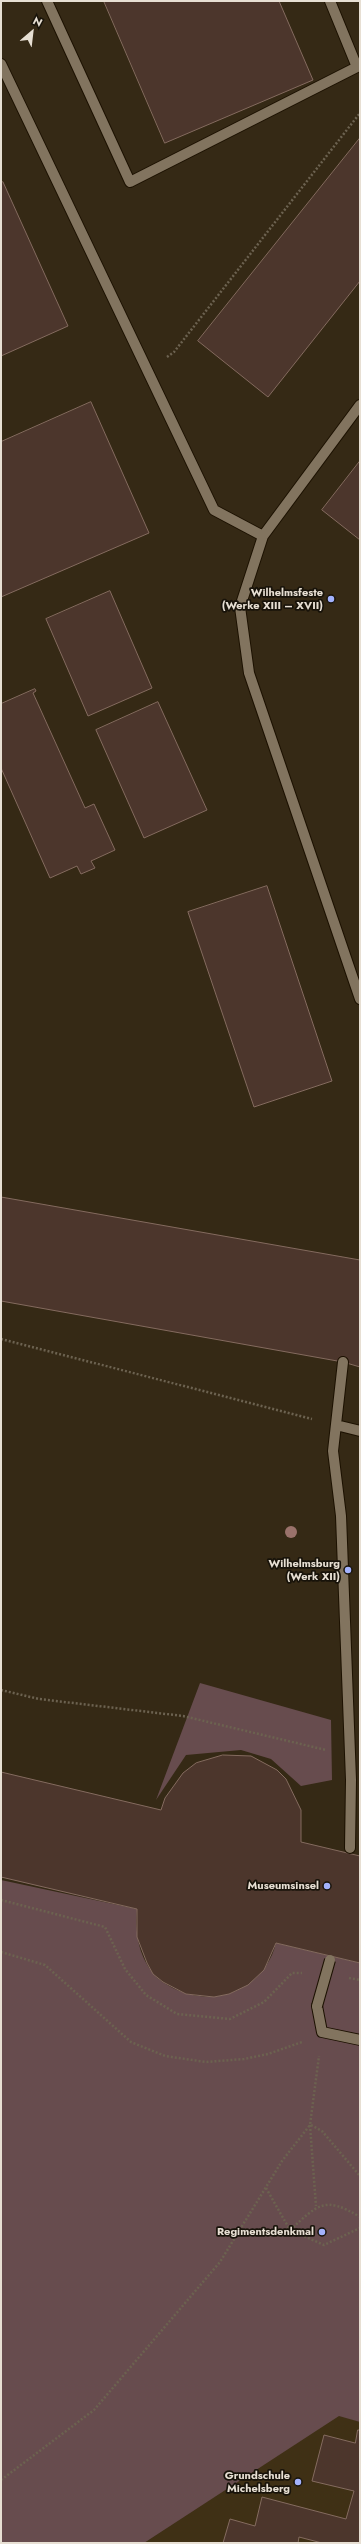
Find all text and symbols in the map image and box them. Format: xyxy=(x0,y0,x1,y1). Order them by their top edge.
north arrow xyxy=(12,12,52,52)
text: N xyxy=(30,12,45,31)
place label: Wilhelmsfeste (Werke XIII – XVII) xyxy=(222,586,323,612)
marker: Wilhelmsfeste (Werke XIII – XVII) xyxy=(326,594,336,604)
place label: Wilhelmsburg (Werk XII) xyxy=(269,1557,340,1583)
marker: Wilhelmsburg (Werk XII) xyxy=(343,1565,353,1575)
place label: Museumsinsel xyxy=(248,1879,319,1893)
marker: Museumsinsel xyxy=(322,1881,332,1891)
place label: Regimentsdenkmal xyxy=(217,2225,314,2239)
marker: Regimentsdenkmal xyxy=(317,2227,327,2237)
place label: Grundschule Michelsberg xyxy=(225,2469,290,2495)
marker: Grundschule Michelsberg xyxy=(293,2477,303,2487)

